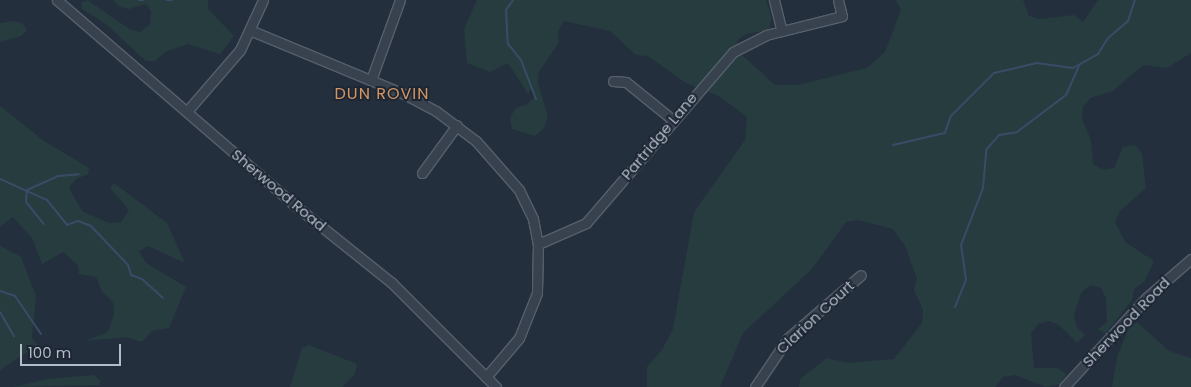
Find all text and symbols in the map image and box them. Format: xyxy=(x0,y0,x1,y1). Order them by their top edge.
district label: DUN ROVIN xyxy=(333,84,431,104)
street label: Partridge Lane xyxy=(617,89,701,183)
street label: Sherwood Road xyxy=(228,145,330,235)
street label: Sherwood Road xyxy=(1079,273,1173,371)
street label: Clarion Court xyxy=(772,276,858,358)
scale bar xyxy=(22,334,124,366)
text: 100 m xyxy=(28,342,71,363)

